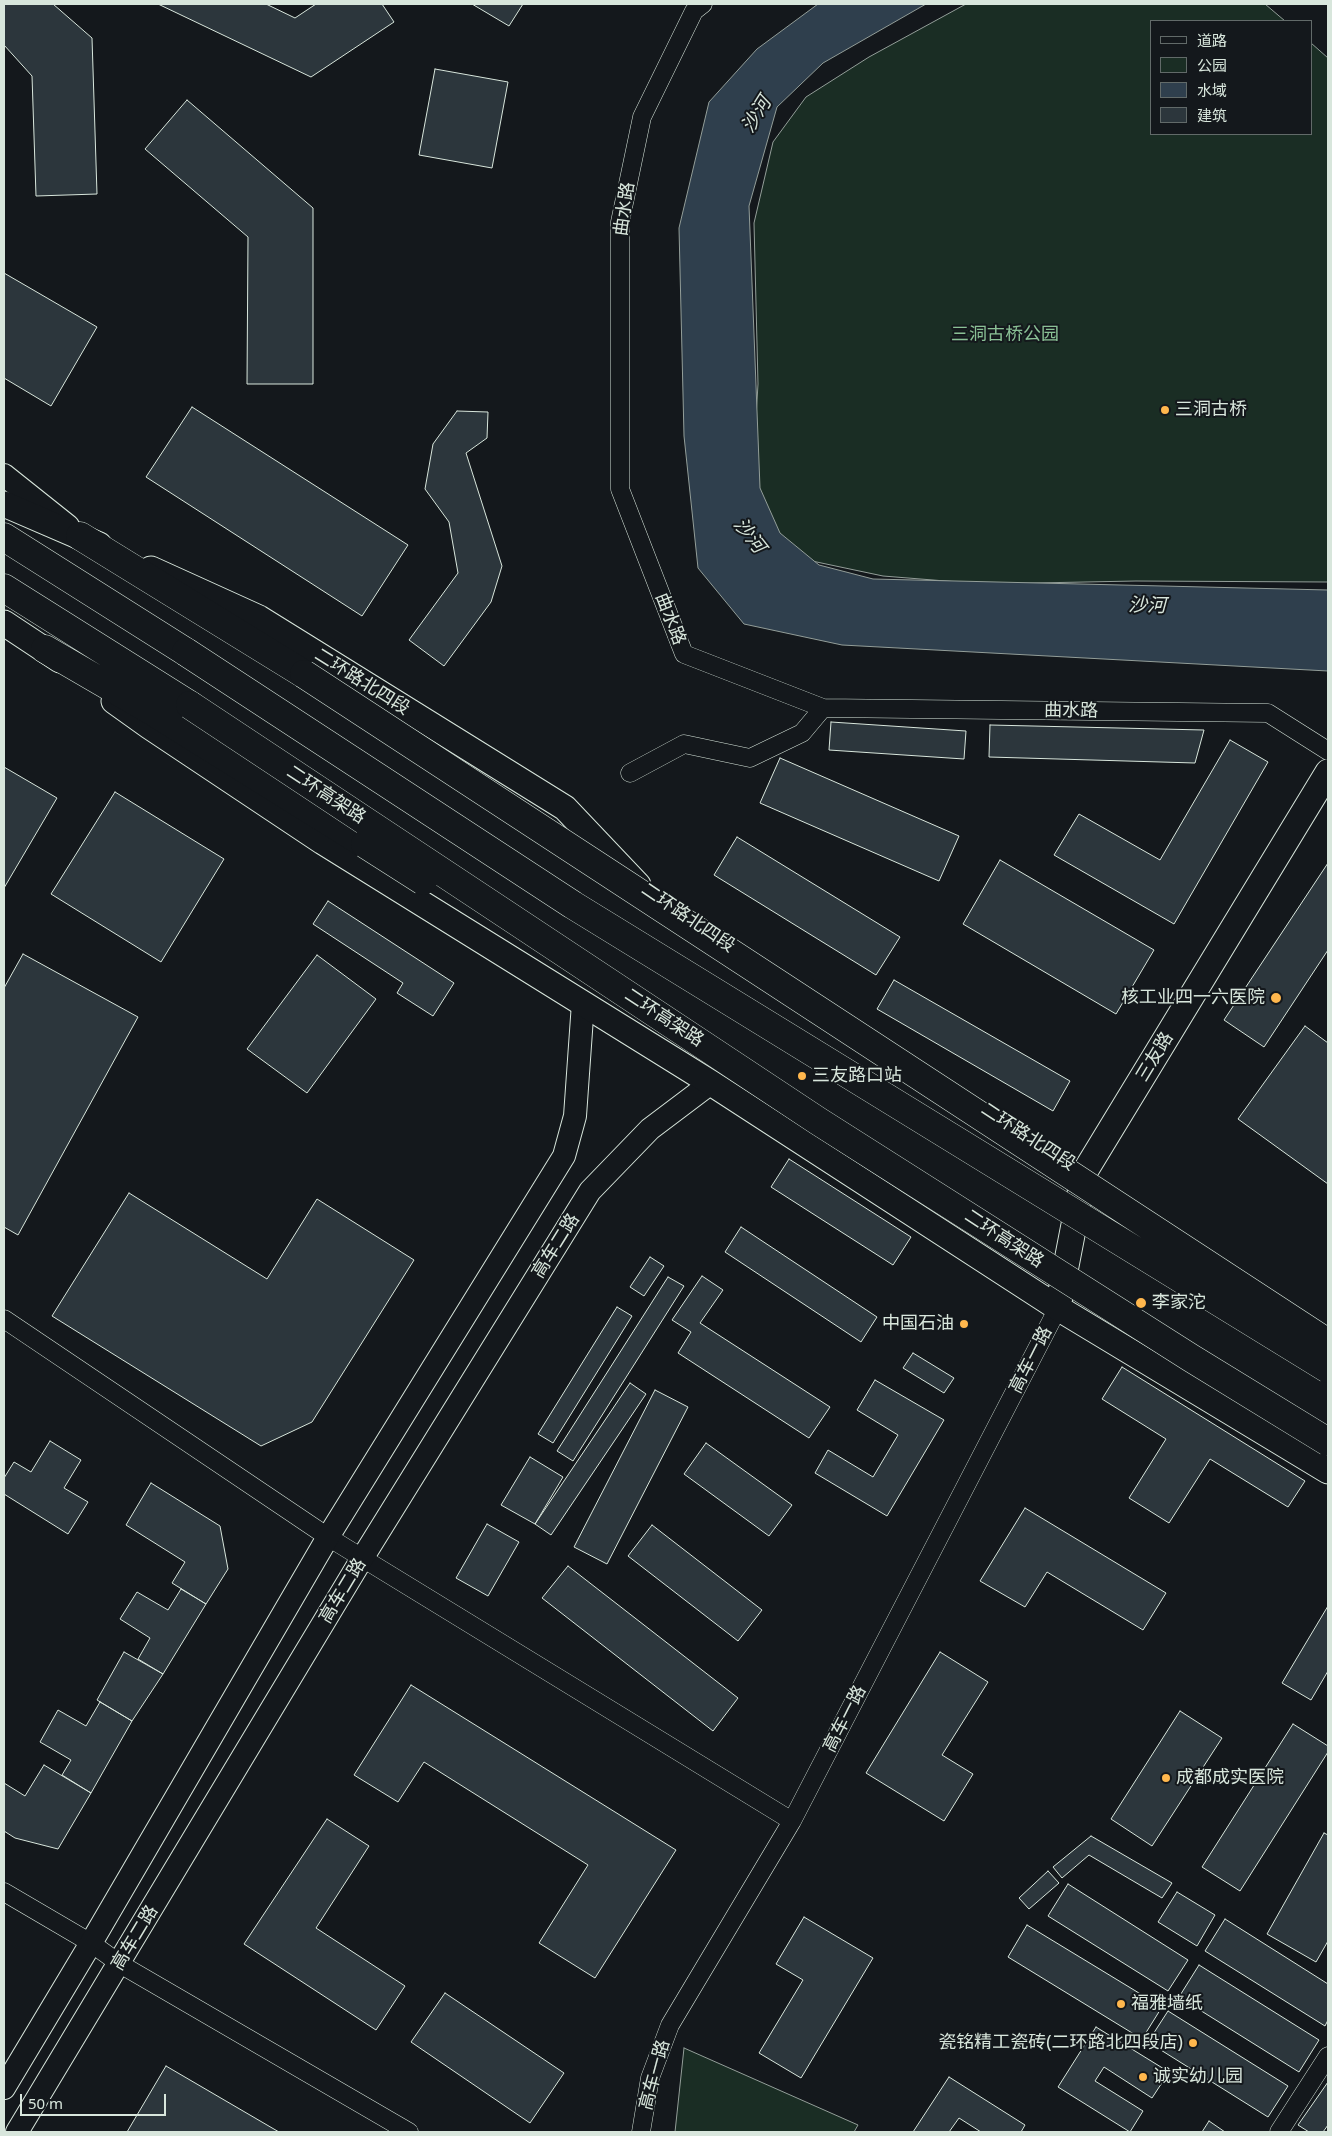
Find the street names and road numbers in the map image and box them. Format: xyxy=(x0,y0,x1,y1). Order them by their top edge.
street label: 曲水路 xyxy=(611,181,639,237)
street label: 曲水路 xyxy=(650,590,690,648)
street label: 二环路北四段 xyxy=(310,644,414,720)
street label: 曲水路 xyxy=(1044,700,1098,722)
street label: 二环高架路 xyxy=(282,761,370,829)
street label: 二环路北四段 xyxy=(637,879,739,957)
street label: 二环高架路 xyxy=(620,984,708,1052)
street label: 三友路 xyxy=(1132,1028,1178,1086)
street label: 二环路北四段 xyxy=(977,1099,1079,1175)
street label: 二环高架路 xyxy=(960,1205,1048,1273)
street label: 高车二路 xyxy=(528,1210,584,1282)
street label: 高车一路 xyxy=(1005,1323,1057,1397)
street label: 高车二路 xyxy=(315,1555,371,1627)
street label: 高车一路 xyxy=(819,1682,871,1756)
street label: 高车二路 xyxy=(107,1902,163,1974)
street label: 高车一路 xyxy=(635,2037,675,2113)

